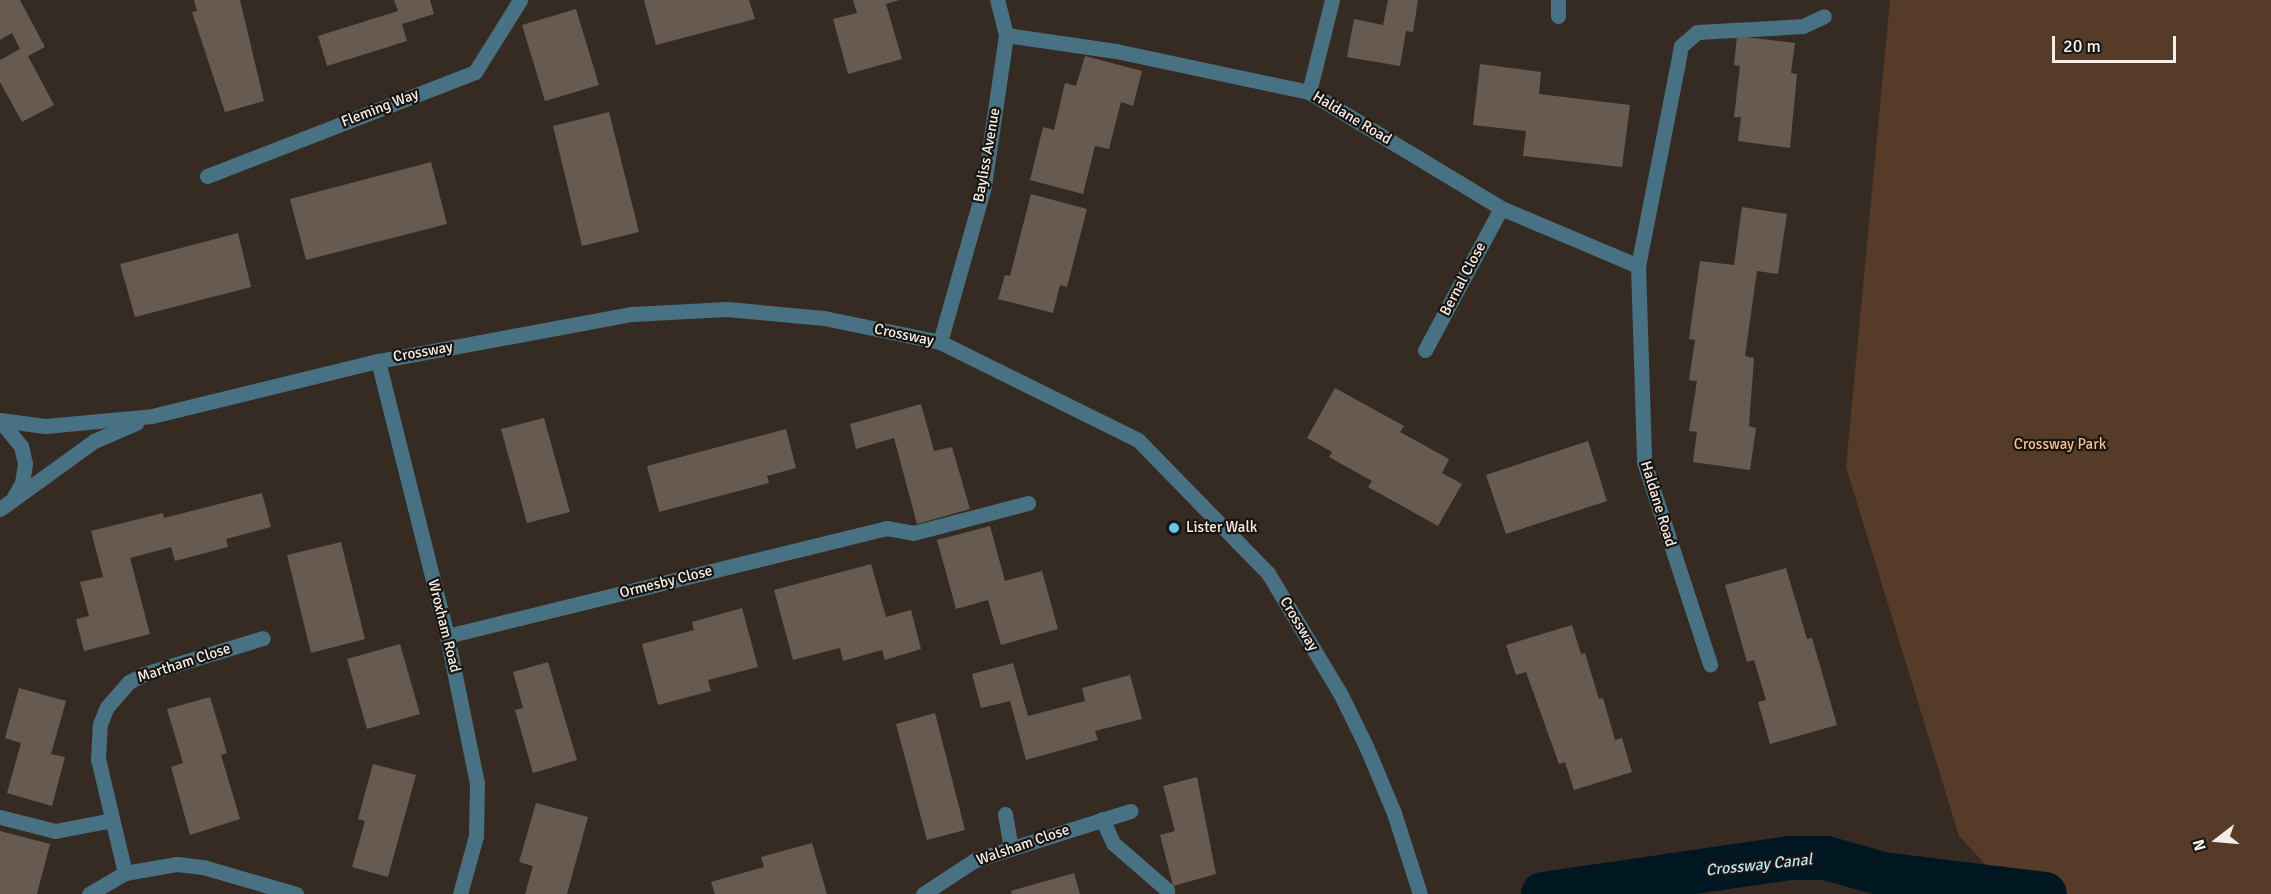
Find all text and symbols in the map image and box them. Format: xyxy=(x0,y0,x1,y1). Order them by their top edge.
scale bar xyxy=(2055,24,2180,62)
text: 20 m xyxy=(2063,35,2101,57)
street label: Fleming Way xyxy=(339,85,421,131)
street label: Haldane Road xyxy=(1309,87,1395,149)
street label: Bayliss Avenue xyxy=(970,107,1004,203)
street label: Bernal Close xyxy=(1436,239,1490,319)
street label: Crossway xyxy=(873,320,935,350)
street label: Crossway xyxy=(392,338,454,366)
park label: Crossway Park xyxy=(2014,436,2106,454)
street label: Haldane Road xyxy=(1636,459,1680,549)
place label: Lister Walk xyxy=(1186,519,1257,537)
marker: Lister Walk xyxy=(1167,521,1181,535)
street label: Ormesby Close xyxy=(618,562,714,602)
street label: Wroxham Road xyxy=(424,578,464,674)
street label: Crossway xyxy=(1276,593,1322,655)
street label: Martham Close xyxy=(135,639,233,687)
north arrow xyxy=(2187,810,2247,870)
street label: Walsham Close xyxy=(974,821,1072,869)
text: N xyxy=(2189,837,2211,853)
water label: Crossway Canal xyxy=(1705,850,1813,880)

